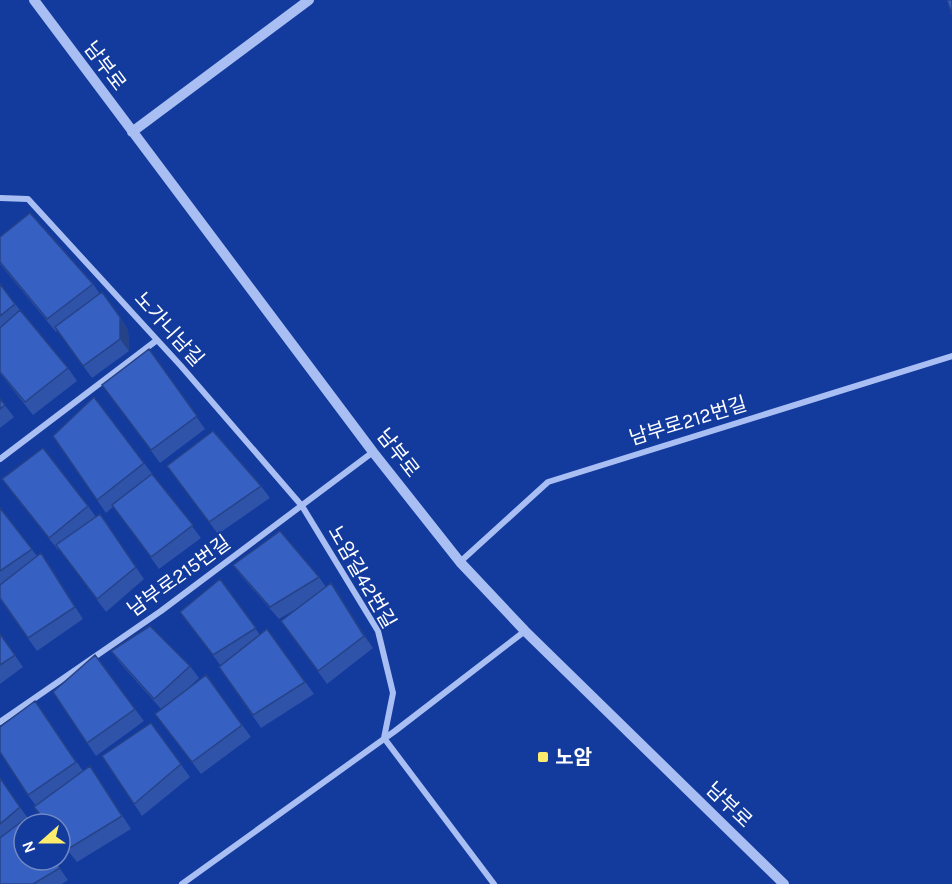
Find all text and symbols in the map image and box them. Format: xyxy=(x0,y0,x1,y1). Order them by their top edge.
street label: 남부로 xyxy=(79,37,131,95)
street label: 노가니남길 xyxy=(130,287,208,371)
street label: 남부로212번길 xyxy=(626,392,750,450)
street label: 남부로 xyxy=(372,424,424,482)
street label: 노암길42번길 xyxy=(323,522,401,632)
street label: 남부로215번길 xyxy=(123,531,235,621)
place label: 노암 xyxy=(555,746,592,769)
marker: 노암 xyxy=(536,750,550,764)
street label: 남부로 xyxy=(701,778,757,832)
north arrow xyxy=(12,812,72,872)
text: N xyxy=(18,838,39,856)

